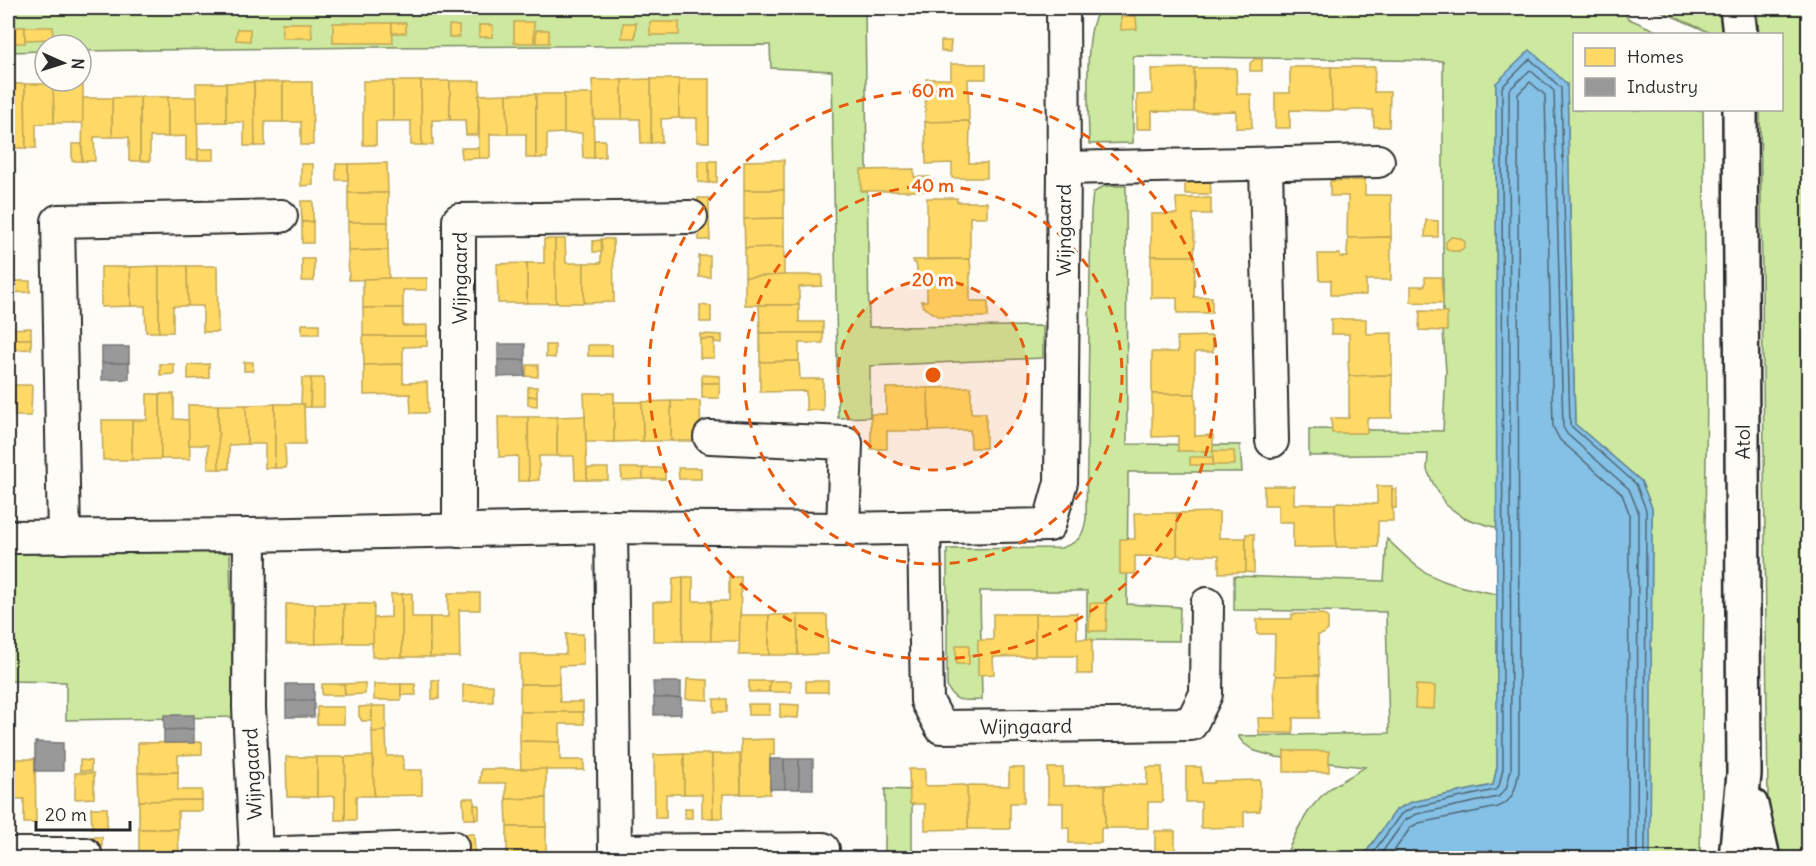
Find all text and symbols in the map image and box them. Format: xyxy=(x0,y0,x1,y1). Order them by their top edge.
north arrow xyxy=(33,33,93,93)
legend xyxy=(1573,33,1783,111)
text: Homes xyxy=(1627,45,1684,68)
text: N xyxy=(68,58,88,70)
text: Industry xyxy=(1627,75,1698,98)
text: 60 m xyxy=(912,79,954,102)
text: 40 m xyxy=(912,174,954,197)
street label: Wijngaard xyxy=(1051,184,1076,276)
street label: Wijngaard xyxy=(447,232,472,324)
text: 20 m xyxy=(912,268,954,291)
centre of rings xyxy=(923,365,943,385)
street label: Atol xyxy=(1730,424,1755,460)
street label: Wijngaard xyxy=(980,713,1073,739)
street label: Wijngaard xyxy=(237,727,267,821)
scale bar xyxy=(36,794,130,832)
text: 20 m xyxy=(45,803,87,826)

